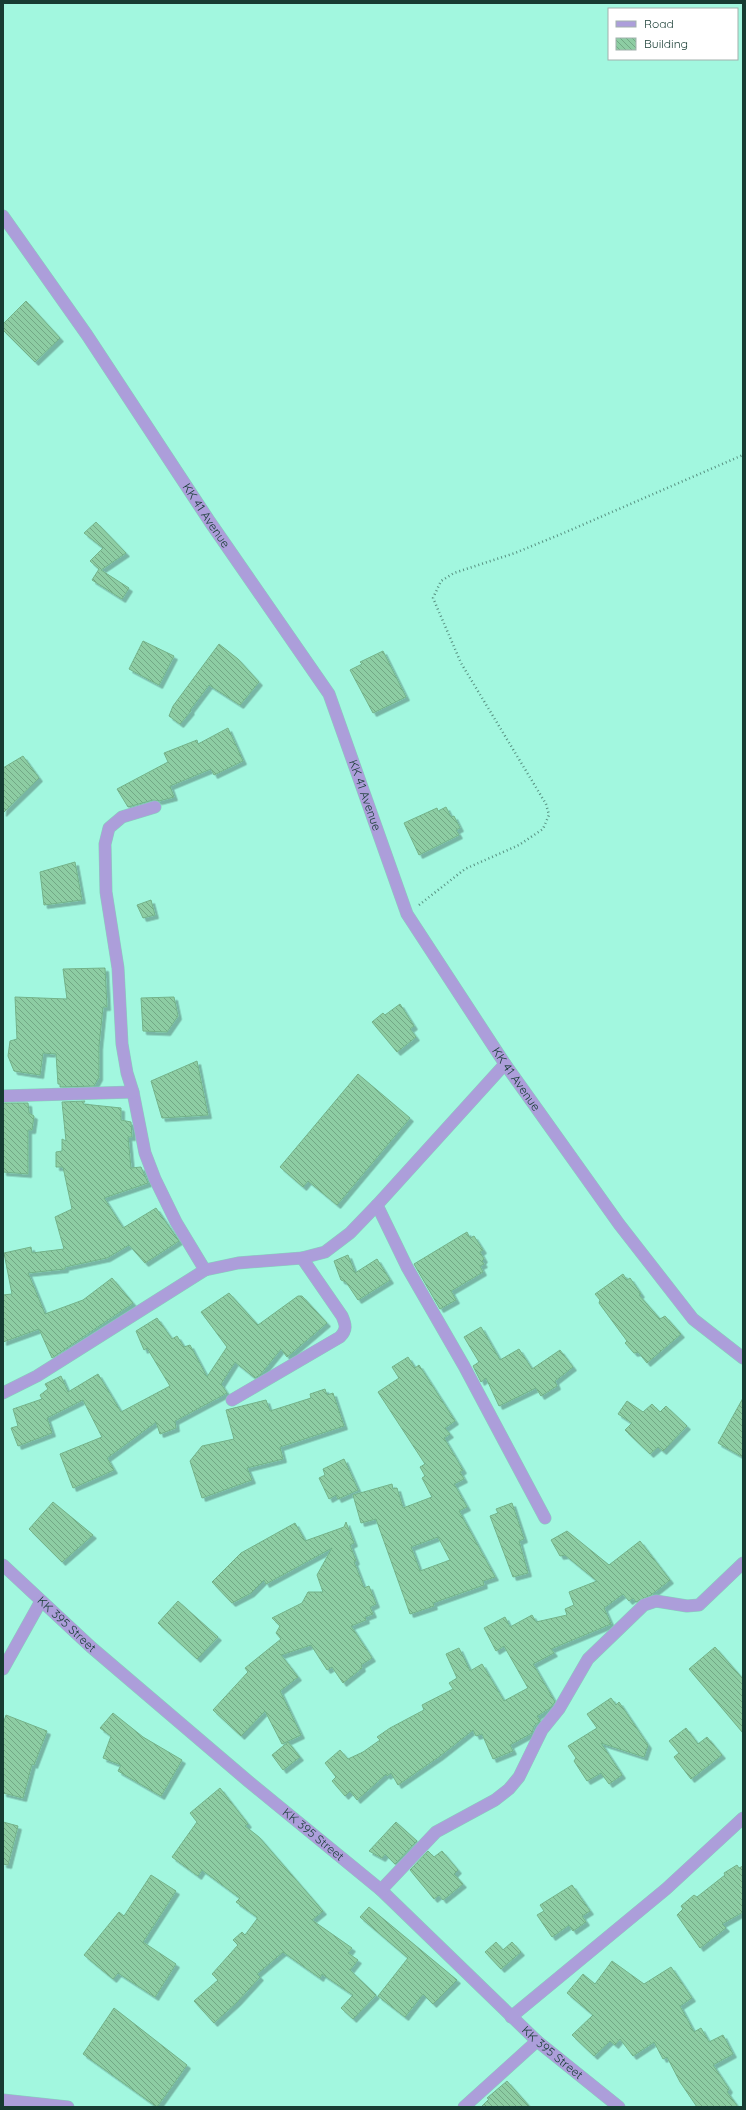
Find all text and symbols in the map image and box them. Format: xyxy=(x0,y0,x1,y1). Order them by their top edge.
legend xyxy=(608,8,738,60)
text: Road xyxy=(644,16,674,31)
text: Building xyxy=(644,36,688,51)
street label: KK 41 Avenue xyxy=(180,480,234,551)
street label: KK 41 Avenue xyxy=(346,757,385,833)
street label: KK 41 Avenue xyxy=(489,1044,544,1114)
street label: KK 395 Street xyxy=(34,1593,99,1655)
street label: KK 395 Street xyxy=(280,1804,347,1864)
street label: KK 395 Street xyxy=(519,2022,586,2082)

